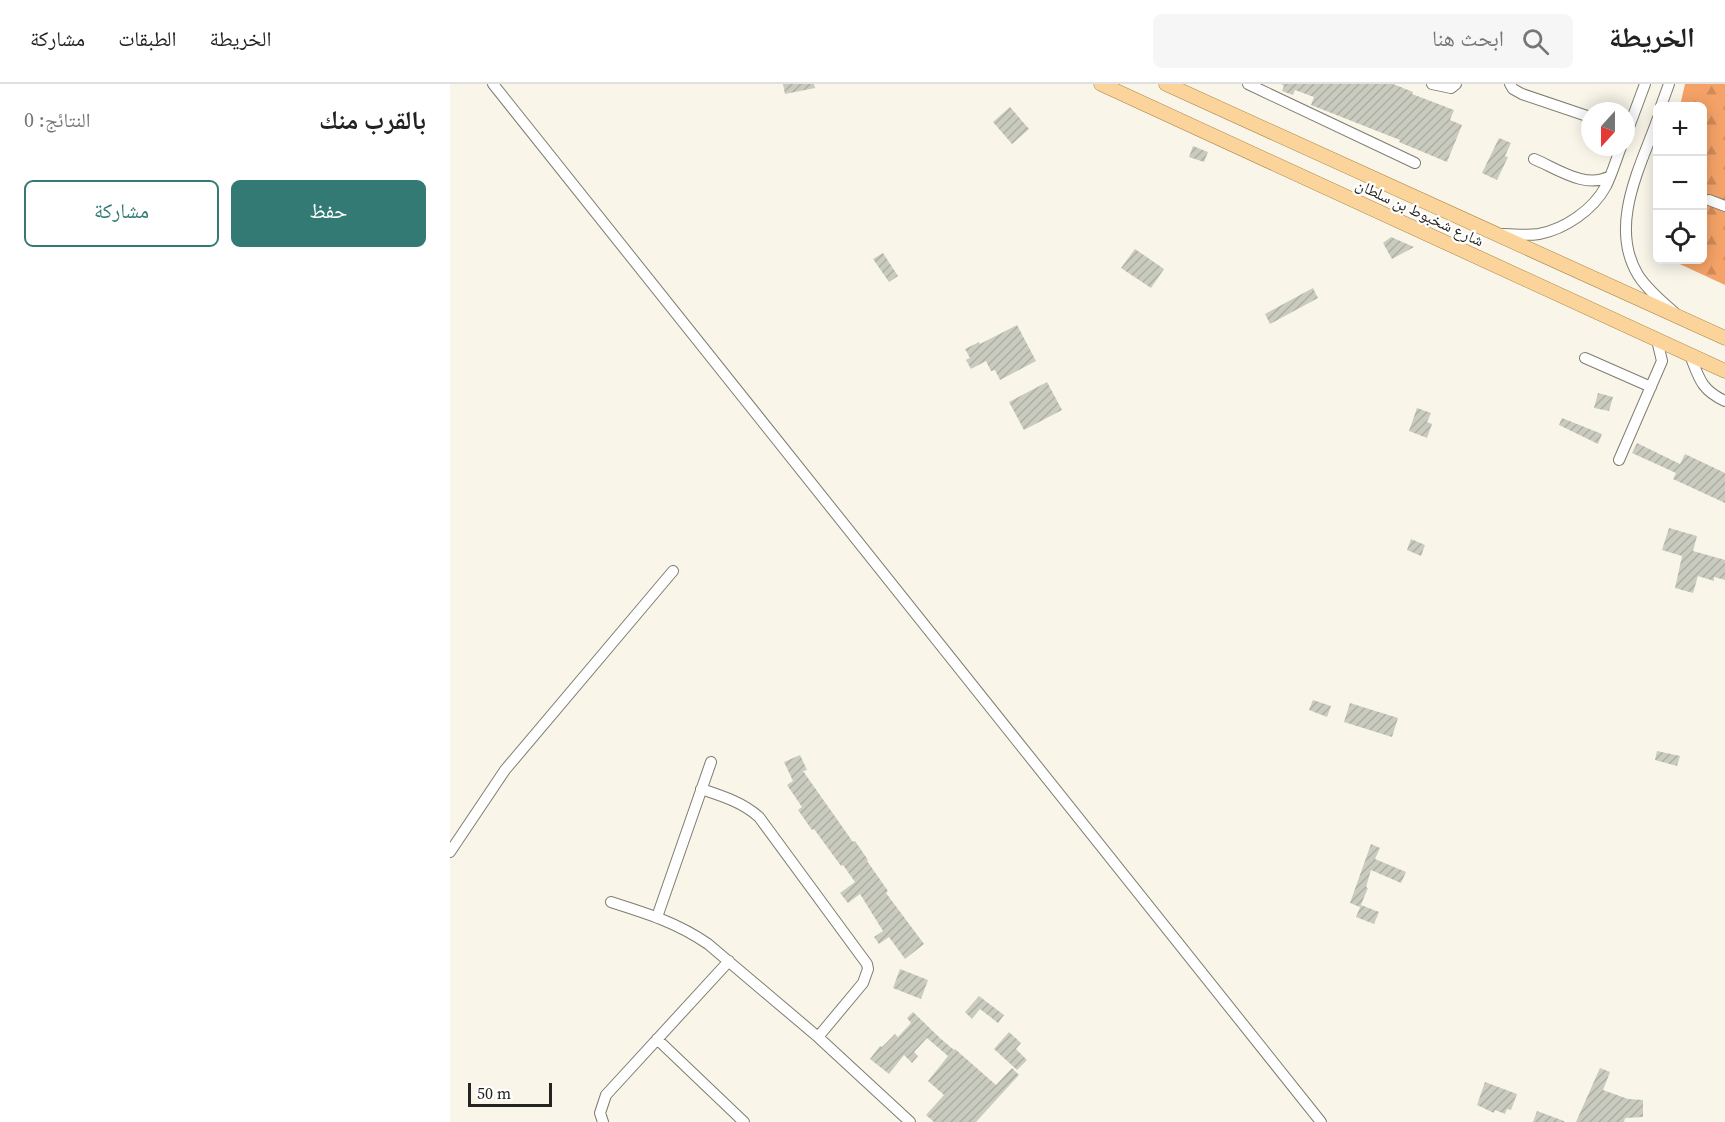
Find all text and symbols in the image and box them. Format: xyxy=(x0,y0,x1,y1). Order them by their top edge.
search box xyxy=(1153,14,1573,68)
text: الخريطة xyxy=(1609,18,1695,56)
text: ابحث هنا xyxy=(1432,23,1504,53)
text: مشاركة xyxy=(30,24,85,53)
text: الطبقات xyxy=(118,24,177,53)
text: الخريطة xyxy=(210,24,271,53)
icon: search xyxy=(1519,25,1552,58)
text: بالقرب منك xyxy=(319,102,426,138)
north arrow xyxy=(1581,102,1635,156)
map controls xyxy=(1653,102,1707,264)
button: + xyxy=(1653,102,1707,156)
text: النتائج: 0 xyxy=(24,106,91,134)
button: − xyxy=(1653,156,1707,210)
street label: شارع شخبوط بن سلطان xyxy=(1352,173,1488,251)
button: مشاركة xyxy=(24,180,219,247)
button: حفظ xyxy=(231,180,426,247)
button: locate xyxy=(1653,210,1707,264)
scale bar xyxy=(468,1080,552,1108)
text: 50 m xyxy=(477,1082,511,1104)

